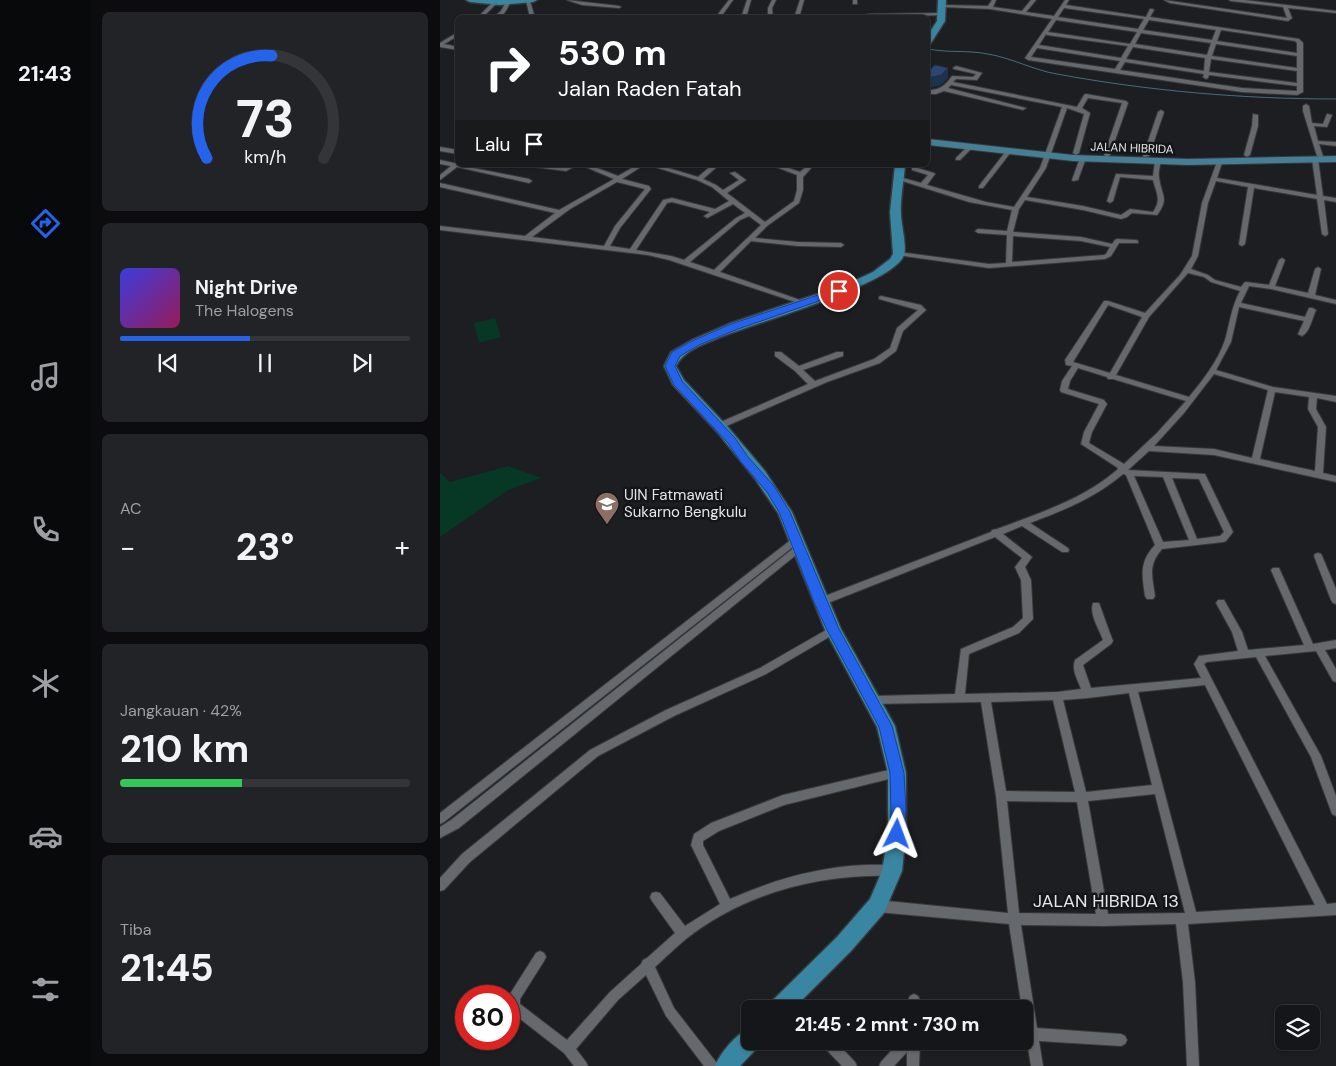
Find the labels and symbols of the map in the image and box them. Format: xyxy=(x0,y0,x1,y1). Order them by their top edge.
street label: JALAN HIBRIDA xyxy=(1090,139,1174,157)
pin xyxy=(818,270,860,312)
place label: UIN Fatmawati Sukarno Bengkulu xyxy=(624,485,747,522)
school or university icon: UIN Fatmawati Sukarno Bengkulu xyxy=(594,491,620,525)
position arrow xyxy=(870,807,922,859)
street label: JALAN HIBRIDA 13 xyxy=(1033,889,1179,913)
speed limit sign: 80 xyxy=(455,985,520,1050)

